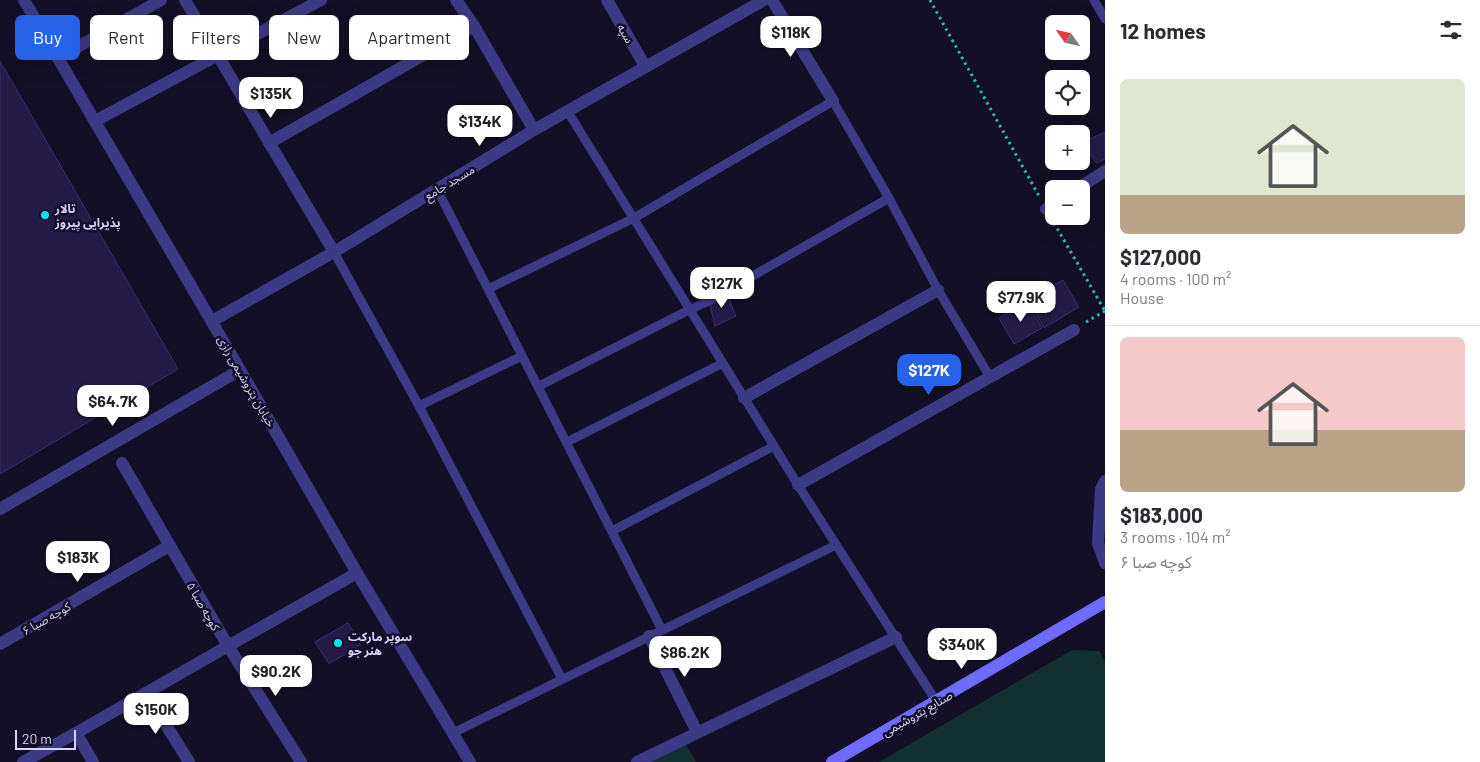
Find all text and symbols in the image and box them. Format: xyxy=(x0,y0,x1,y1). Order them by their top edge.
chip: Buy xyxy=(15,15,80,60)
chip: Rent xyxy=(90,15,163,60)
chip: Filters xyxy=(173,15,259,60)
chip: New xyxy=(269,15,339,60)
chip: Apartment xyxy=(349,15,469,60)
pin: $118K xyxy=(756,15,826,58)
north arrow xyxy=(1045,15,1090,60)
map controls xyxy=(1045,15,1090,225)
icon: filters xyxy=(1437,16,1465,44)
text: 12 homes xyxy=(1120,18,1206,43)
street label: سپه xyxy=(613,21,637,46)
text: $118K xyxy=(771,22,811,41)
button: locate xyxy=(1045,70,1090,115)
pin: $135K xyxy=(236,76,306,119)
text: $135K xyxy=(250,83,292,102)
pin: $134K xyxy=(445,104,515,147)
text: $134K xyxy=(458,111,502,130)
icon: home xyxy=(1248,111,1338,201)
button: + xyxy=(1045,125,1090,170)
street label: مسجد جامع xyxy=(421,162,478,205)
button: − xyxy=(1045,180,1090,225)
place label: تالار پذیرایی پیروز xyxy=(54,201,121,232)
marker: تالار پذیرایی پیروز xyxy=(39,209,51,221)
text: $127,000 xyxy=(1120,244,1201,269)
pin: $127K xyxy=(687,266,757,309)
text: 4 rooms · 100 m² xyxy=(1120,269,1231,288)
text: $127K xyxy=(701,273,743,292)
pin: $77.9K xyxy=(980,280,1062,323)
text: $77.9K xyxy=(998,287,1044,306)
text: House xyxy=(1120,288,1164,307)
street label: خیابان پتروشیمی رازی xyxy=(213,333,279,430)
pin: $127K xyxy=(894,354,964,396)
text: $127K xyxy=(908,360,950,379)
icon: home xyxy=(1248,369,1338,459)
pin: $64.7K xyxy=(72,384,154,427)
text: $64.7K xyxy=(88,391,138,410)
text: $183,000 xyxy=(1120,502,1203,527)
text: 3 rooms · 104 m² xyxy=(1120,527,1230,546)
pin: $183K xyxy=(43,540,113,583)
text: $183K xyxy=(57,547,99,566)
text: کوچه صبا ۶ xyxy=(1120,552,1192,571)
street label: کوچه صبا ۵ xyxy=(183,579,224,635)
street label: کوچه صبا ۶ xyxy=(19,598,75,639)
pin: $340K xyxy=(927,628,997,670)
place label: سوپر مارکت هنر جو xyxy=(348,629,412,658)
text: $340K xyxy=(939,634,985,653)
pin: $86.2K xyxy=(644,636,726,678)
marker: سوپر مارکت هنر جو xyxy=(332,637,344,649)
text: $86.2K xyxy=(660,642,710,661)
pin: $90.2K xyxy=(235,654,317,697)
text: $90.2K xyxy=(251,661,301,680)
street label: صنایع پتروشیمی xyxy=(879,687,956,741)
pin: $150K xyxy=(121,692,191,735)
text: $150K xyxy=(135,699,177,718)
scale bar xyxy=(15,727,76,750)
text: 20 m xyxy=(22,730,52,747)

